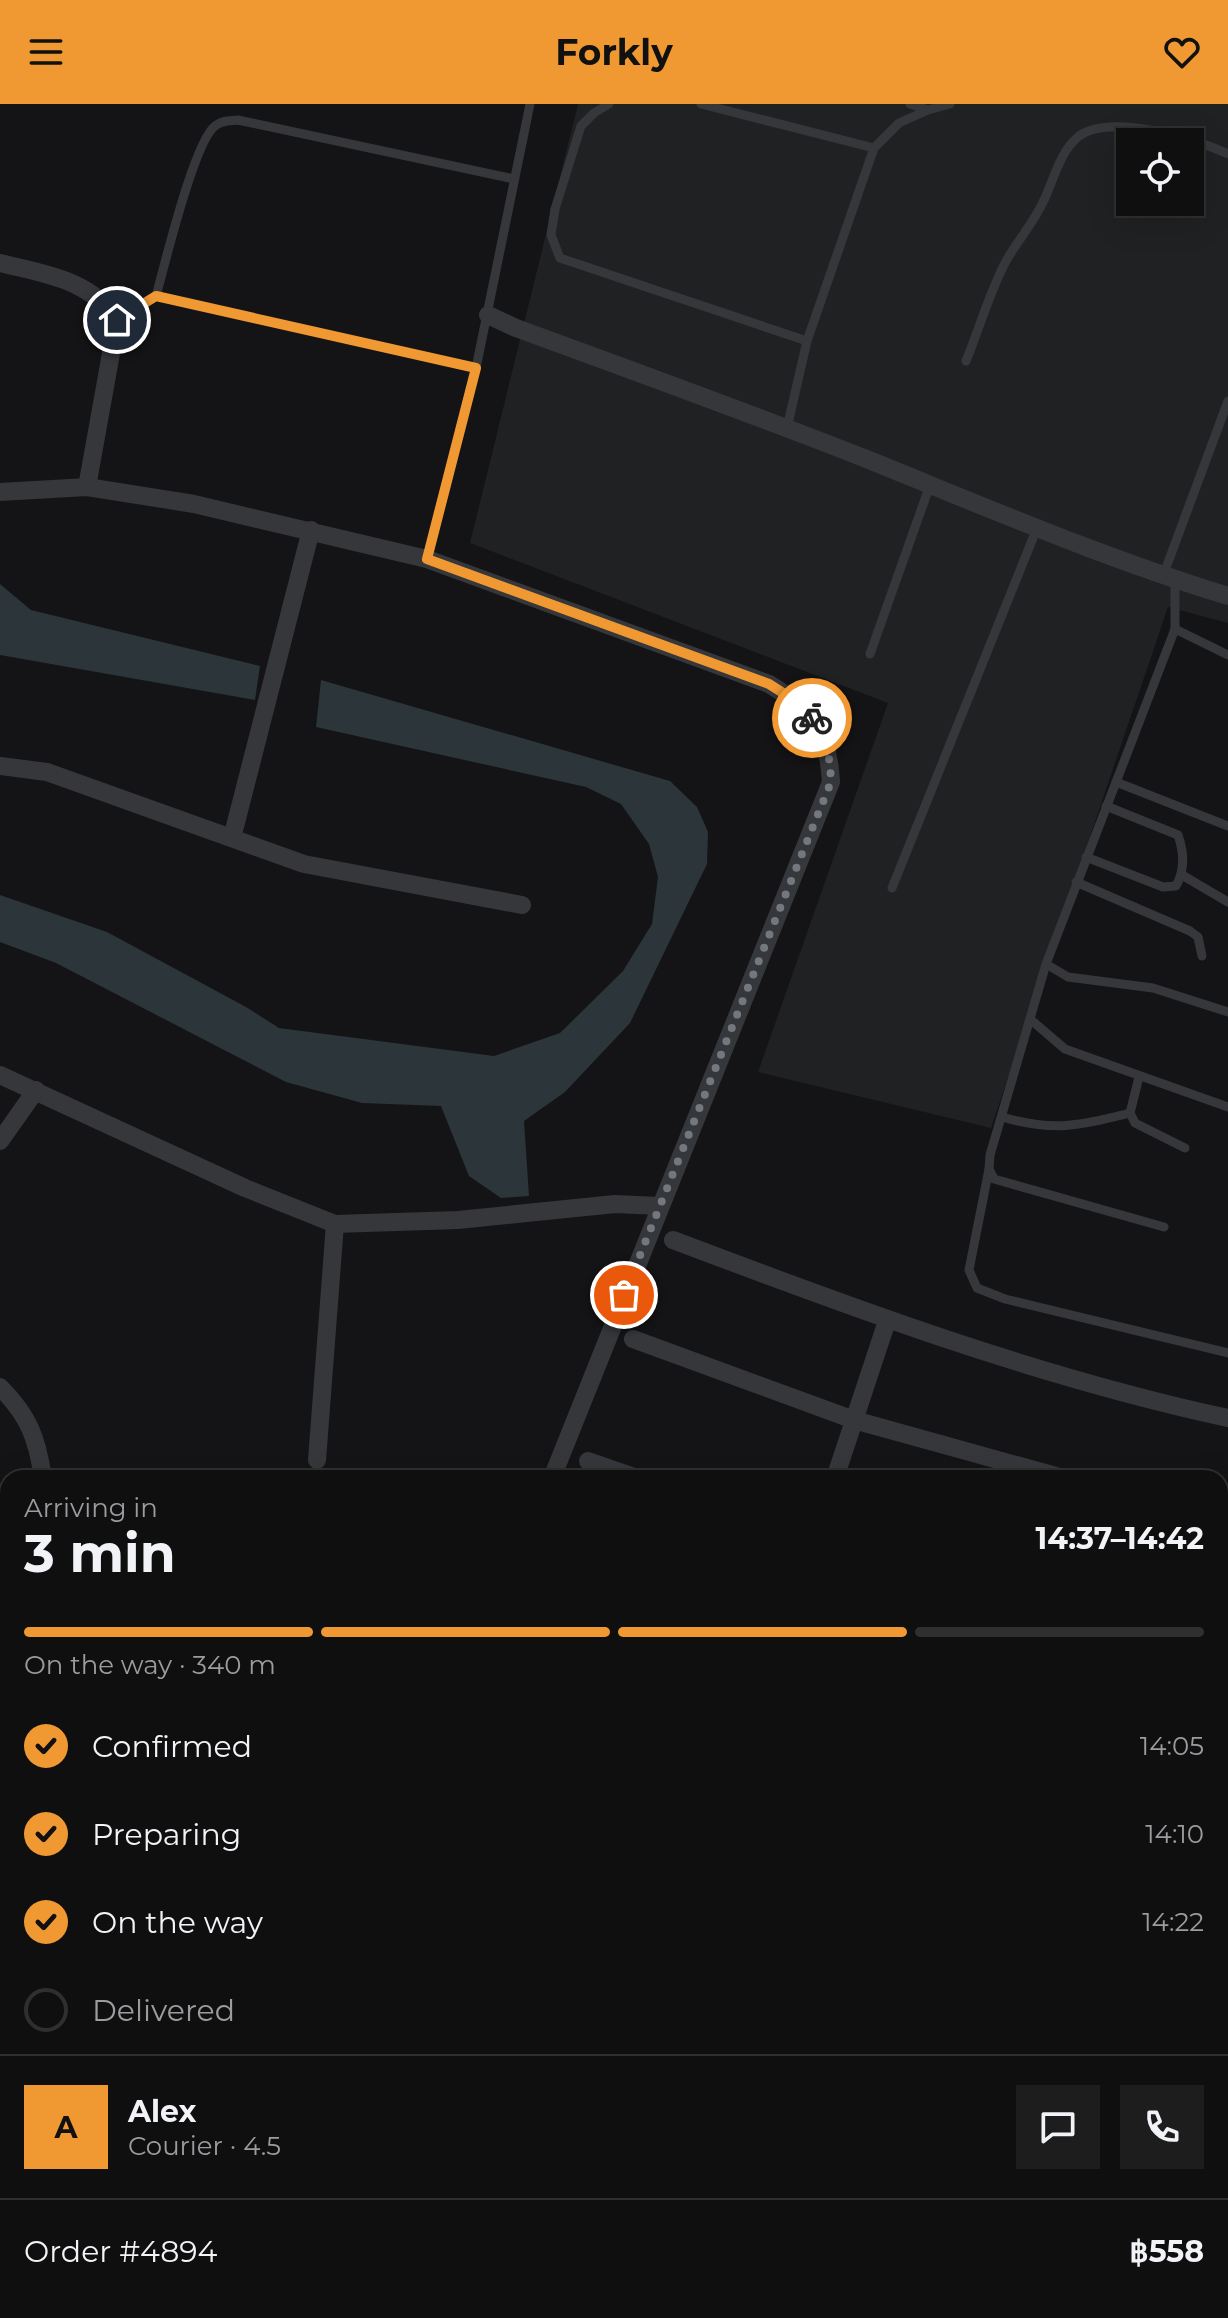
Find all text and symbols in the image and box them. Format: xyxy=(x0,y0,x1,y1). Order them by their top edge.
icon: menu xyxy=(24,30,68,74)
text: Forkly xyxy=(555,30,673,74)
icon: heart xyxy=(1160,30,1204,74)
map controls xyxy=(1116,128,1204,216)
button: locate xyxy=(1116,128,1204,216)
pin xyxy=(83,286,151,354)
icon: home xyxy=(95,298,139,342)
courier xyxy=(772,678,852,758)
icon: bike xyxy=(790,696,834,740)
pin xyxy=(590,1261,658,1329)
icon: bag xyxy=(602,1273,646,1317)
text: Arriving in xyxy=(24,1492,158,1524)
text: 14:37–14:42 xyxy=(1036,1520,1204,1557)
text: 3 min xyxy=(24,1522,176,1585)
text: On the way · 340 m xyxy=(24,1649,276,1681)
icon: check xyxy=(24,1724,68,1768)
text: Confirmed xyxy=(92,1728,252,1765)
text: 14:05 xyxy=(1140,1730,1204,1762)
icon: check xyxy=(24,1812,68,1856)
text: Preparing xyxy=(92,1816,241,1853)
text: 14:10 xyxy=(1145,1818,1204,1850)
icon: check xyxy=(24,1900,68,1944)
text: On the way xyxy=(92,1904,263,1941)
text: 14:22 xyxy=(1142,1906,1204,1938)
text: Delivered xyxy=(92,1992,235,2029)
button: chat xyxy=(1016,2085,1100,2169)
button: phone xyxy=(1120,2085,1204,2169)
text: Alex xyxy=(128,2093,196,2130)
text: A xyxy=(55,2109,77,2146)
text: Courier · 4.5 xyxy=(128,2130,281,2162)
text: Order #4894 xyxy=(24,2233,217,2270)
text: ฿558 xyxy=(1130,2233,1204,2270)

